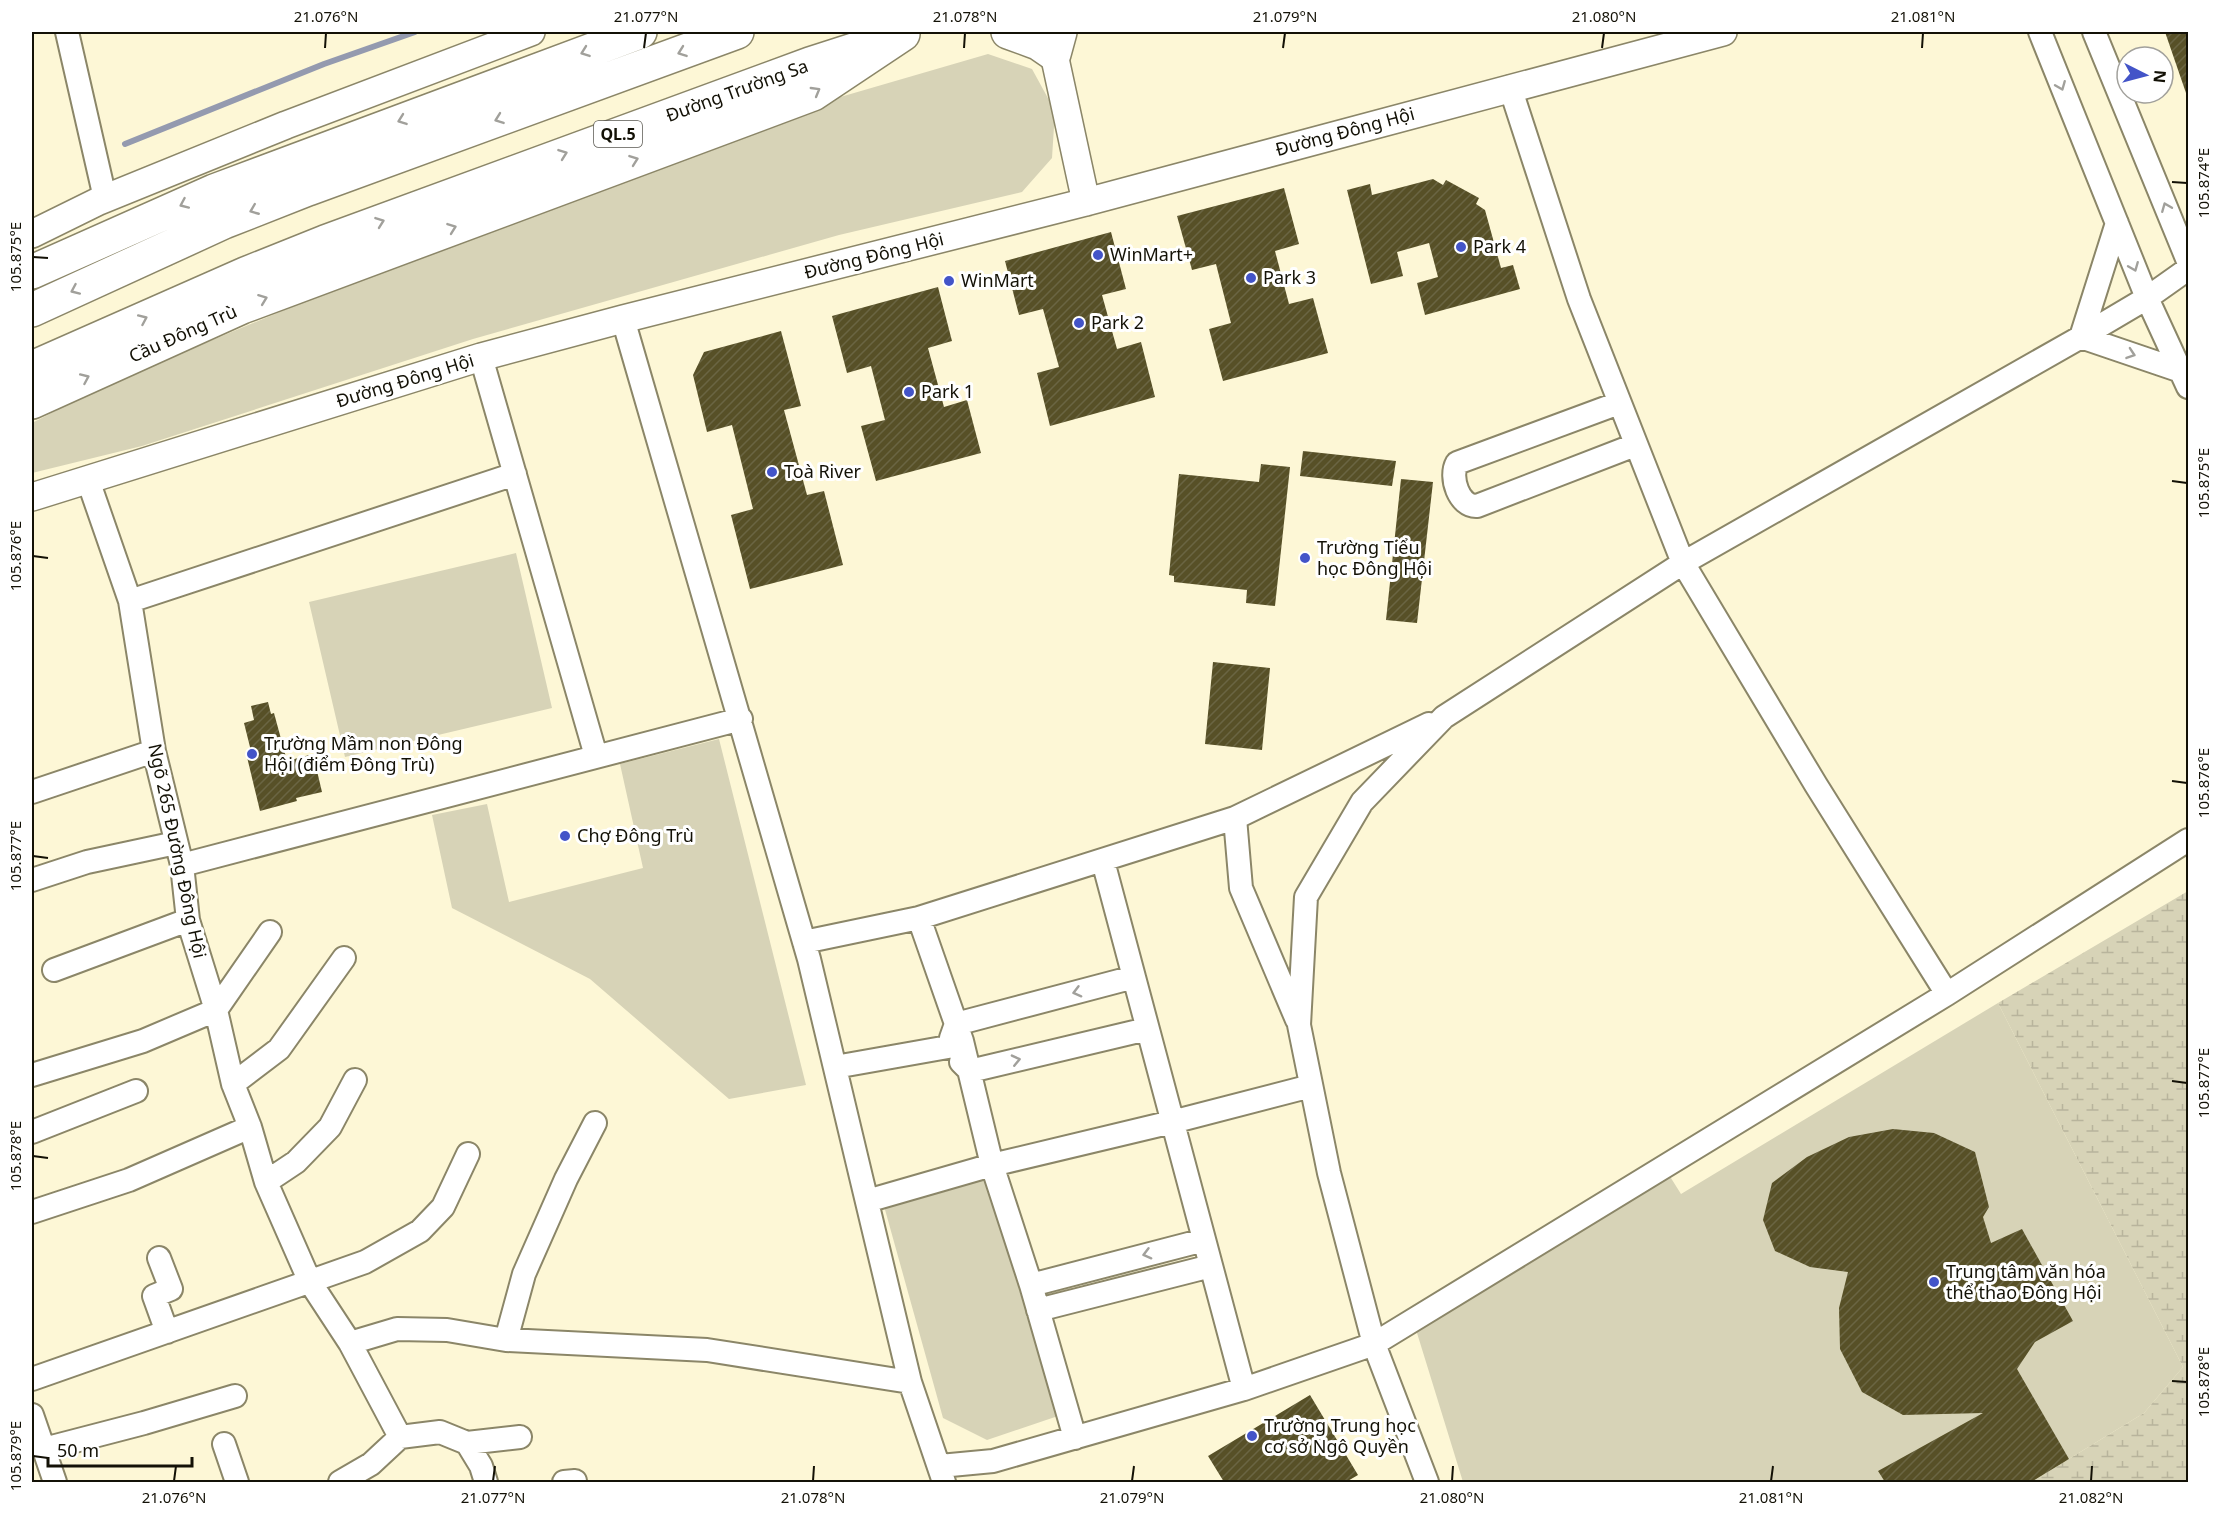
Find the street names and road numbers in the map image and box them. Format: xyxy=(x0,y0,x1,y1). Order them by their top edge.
street label: Đường Trường Sa xyxy=(662,53,811,127)
street label: Đường Đông Hội xyxy=(1273,101,1417,161)
road number: QL.5 xyxy=(594,121,642,147)
street label: Đường Đông Hội xyxy=(801,226,946,284)
street label: Cầu Đông Trù xyxy=(125,299,240,368)
street label: Đường Đông Hội xyxy=(333,348,477,412)
street label: Ngõ 265 Đường Đông Hội xyxy=(143,741,212,960)

